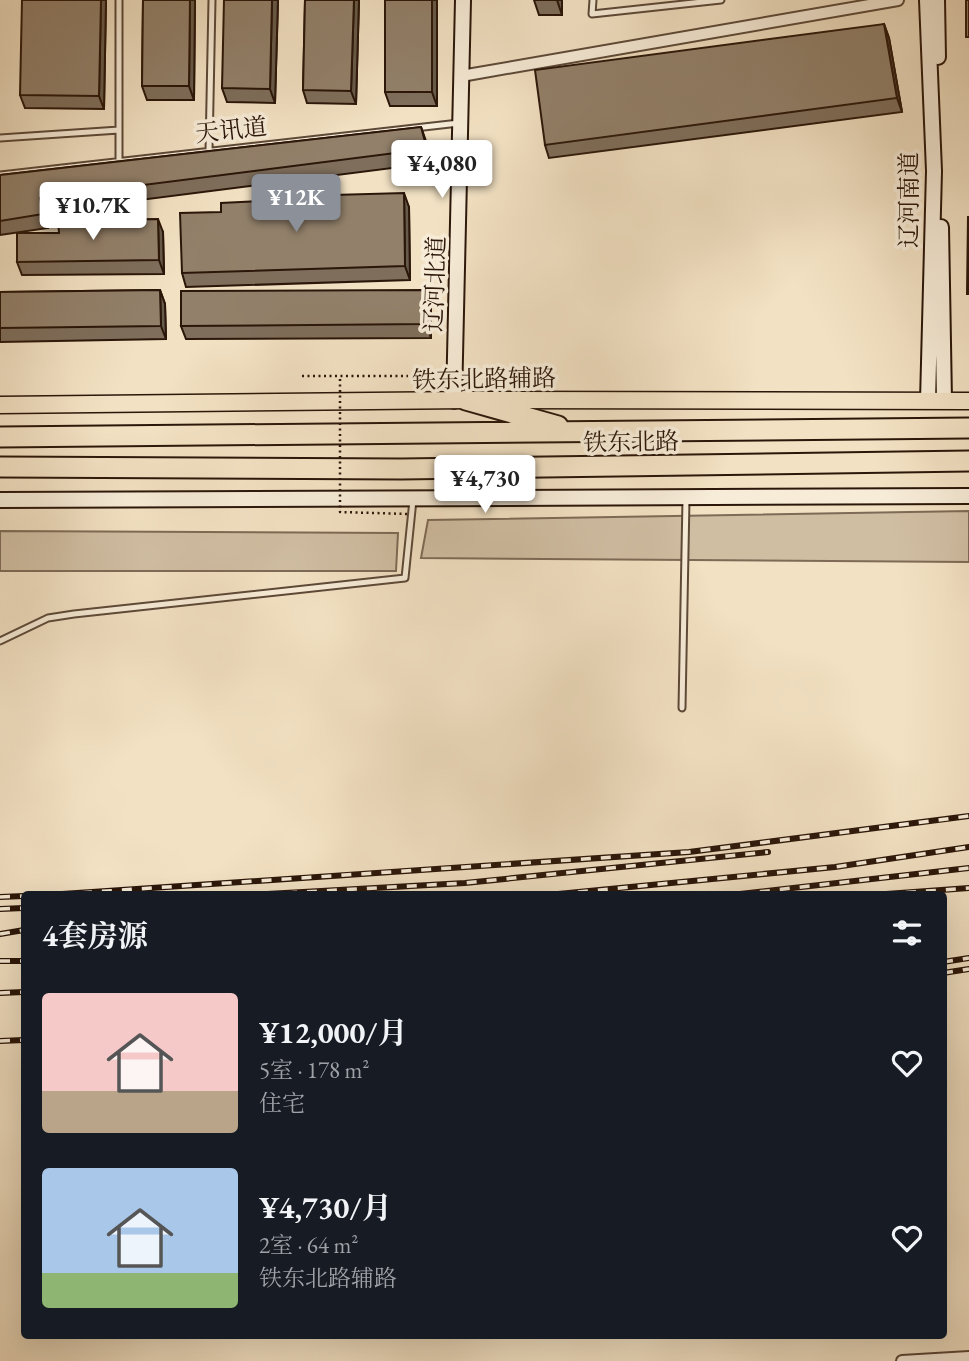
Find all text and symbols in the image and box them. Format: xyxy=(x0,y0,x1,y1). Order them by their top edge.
street label: 天讯道 xyxy=(194,110,268,149)
pin: ¥4,080 xyxy=(385,140,499,200)
text: ¥4,080 xyxy=(407,148,477,178)
street label: 辽河南道 xyxy=(893,152,924,248)
pin: ¥12K xyxy=(255,174,337,234)
pin: ¥10.7K xyxy=(36,182,150,242)
text: ¥12K xyxy=(268,182,324,212)
text: ¥10.7K xyxy=(56,190,130,220)
street label: 辽河北道 xyxy=(417,235,452,332)
street label: 铁东北路辅路 xyxy=(412,362,556,395)
street label: 铁东北路 xyxy=(583,425,679,458)
pin: ¥4,730 xyxy=(428,456,542,515)
text: ¥4,730 xyxy=(450,463,520,493)
icon: filters xyxy=(888,914,926,952)
text: 4套房源 xyxy=(42,916,148,955)
text: ¥12,000/月 xyxy=(259,1013,408,1052)
icon: home xyxy=(98,1021,182,1105)
icon: heart xyxy=(888,1044,926,1082)
text: 5室 · 178 m² xyxy=(259,1055,369,1085)
text: 住宅 xyxy=(259,1088,305,1118)
text: ¥4,730/月 xyxy=(259,1188,392,1227)
icon: home xyxy=(98,1196,182,1280)
icon: heart xyxy=(888,1219,926,1257)
text: 2室 · 64 m² xyxy=(259,1230,358,1260)
text: 铁东北路辅路 xyxy=(259,1263,397,1293)

